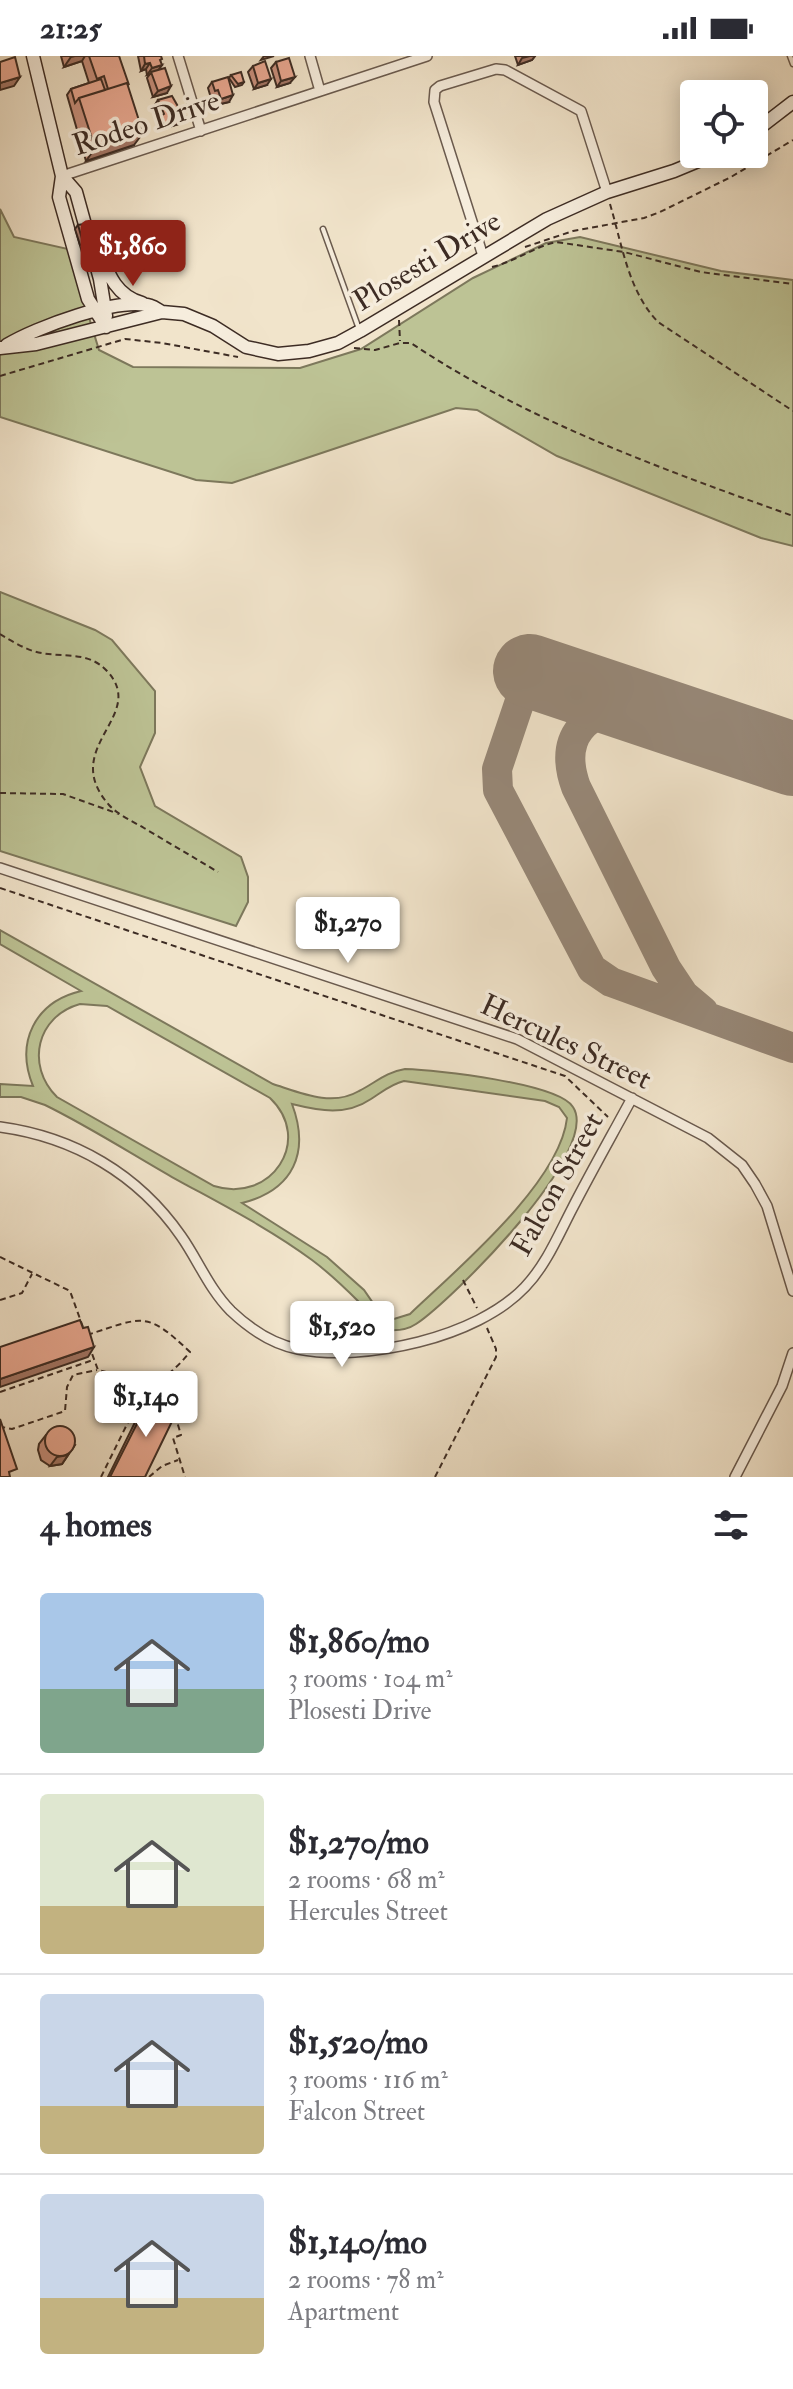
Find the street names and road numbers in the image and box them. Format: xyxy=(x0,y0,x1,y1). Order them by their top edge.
street label: Rodeo Drive xyxy=(68,82,224,164)
street label: Plosesti Drive xyxy=(347,203,507,319)
street label: Hercules Street xyxy=(475,986,658,1098)
street label: Falcon Street xyxy=(502,1106,612,1262)

